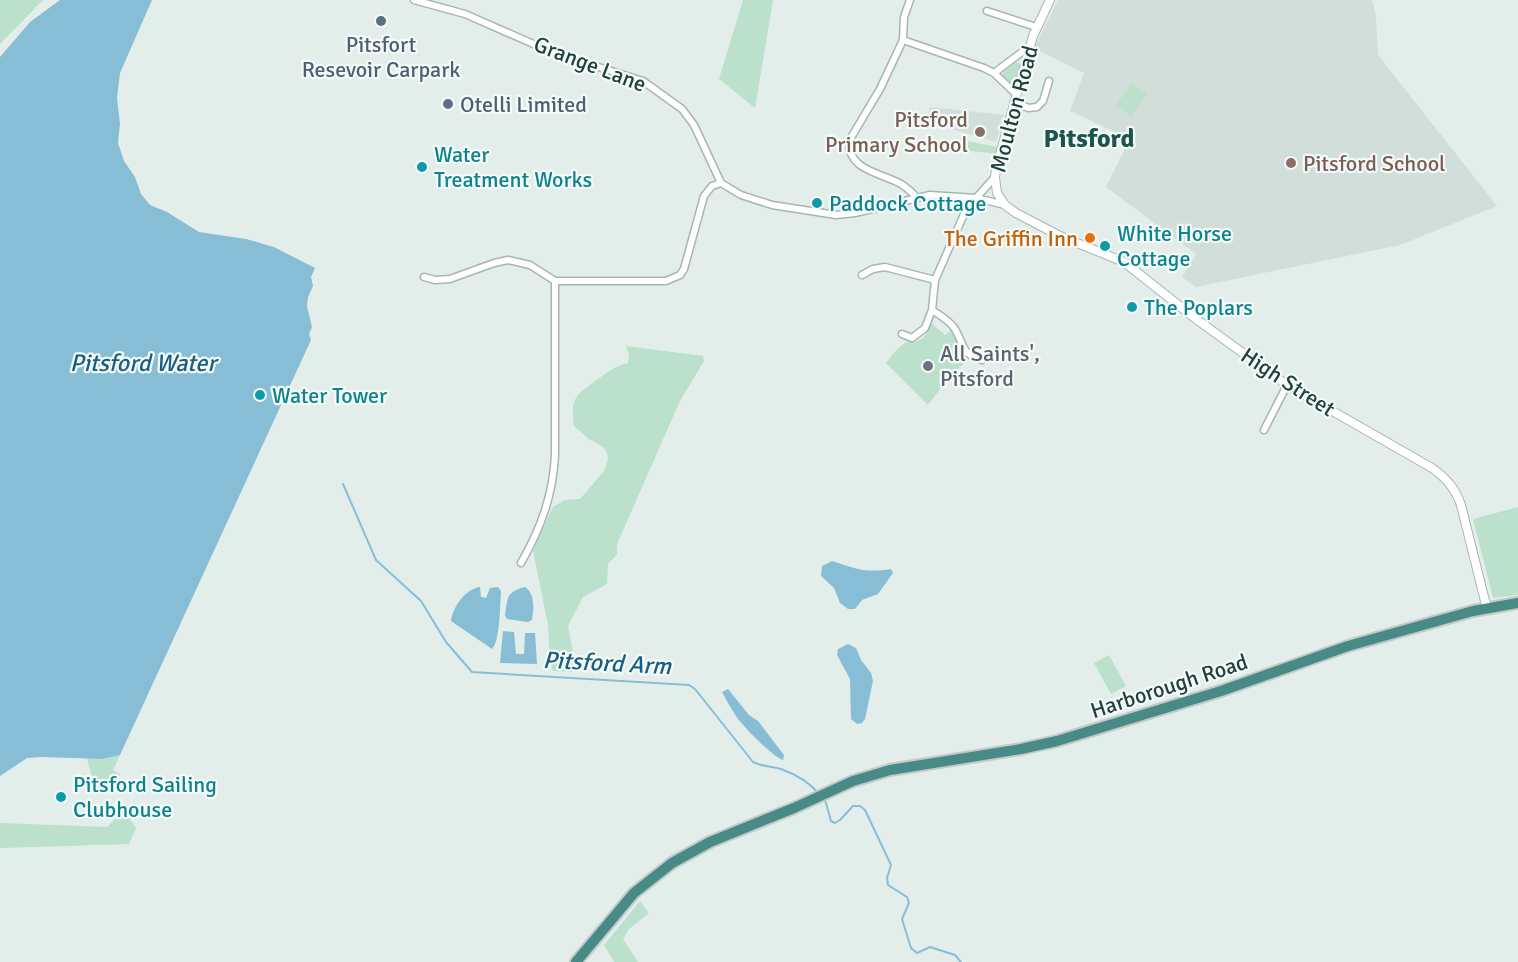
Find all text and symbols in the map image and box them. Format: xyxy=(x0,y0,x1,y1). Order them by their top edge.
marker: Pitsfort Resevoir Carpark xyxy=(374,14,388,28)
street label: Grange Lane xyxy=(530,30,650,98)
place label: Pitsfort Resevoir Carpark xyxy=(302,31,460,83)
street label: Moulton Road xyxy=(984,43,1044,175)
place label: Otelli Limited xyxy=(460,91,587,118)
marker: Otelli Limited xyxy=(441,97,455,111)
place label: Pitsford Primary School xyxy=(825,106,968,158)
district label: Pitsford xyxy=(1043,123,1135,155)
marker: Pitsford Primary School xyxy=(973,125,987,139)
place label: Water Treatment Works xyxy=(434,141,592,193)
place label: Pitsford School xyxy=(1303,150,1446,177)
marker: Pitsford School xyxy=(1284,156,1298,170)
marker: Water Treatment Works xyxy=(415,160,429,174)
place label: Paddock Cottage xyxy=(829,190,987,217)
marker: Paddock Cottage xyxy=(810,196,824,210)
place label: White Horse Cottage xyxy=(1117,220,1232,272)
place label: The Griffin Inn xyxy=(944,225,1078,252)
marker: The Griffin Inn xyxy=(1083,231,1097,245)
marker: White Horse Cottage xyxy=(1098,239,1112,253)
place label: The Poplars xyxy=(1144,294,1253,321)
marker: The Poplars xyxy=(1125,300,1139,314)
place label: All Saints', Pitsford xyxy=(940,340,1040,392)
street label: High Street xyxy=(1236,342,1340,423)
water label: Pitsford Water xyxy=(70,348,219,378)
marker: All Saints', Pitsford xyxy=(921,359,935,373)
place label: Water Tower xyxy=(272,382,387,409)
marker: Water Tower xyxy=(253,388,267,402)
water label: Pitsford Arm xyxy=(542,645,673,681)
street label: Harborough Road xyxy=(1087,648,1251,724)
place label: Pitsford Sailing Clubhouse xyxy=(73,771,217,823)
marker: Pitsford Sailing Clubhouse xyxy=(54,790,68,804)

